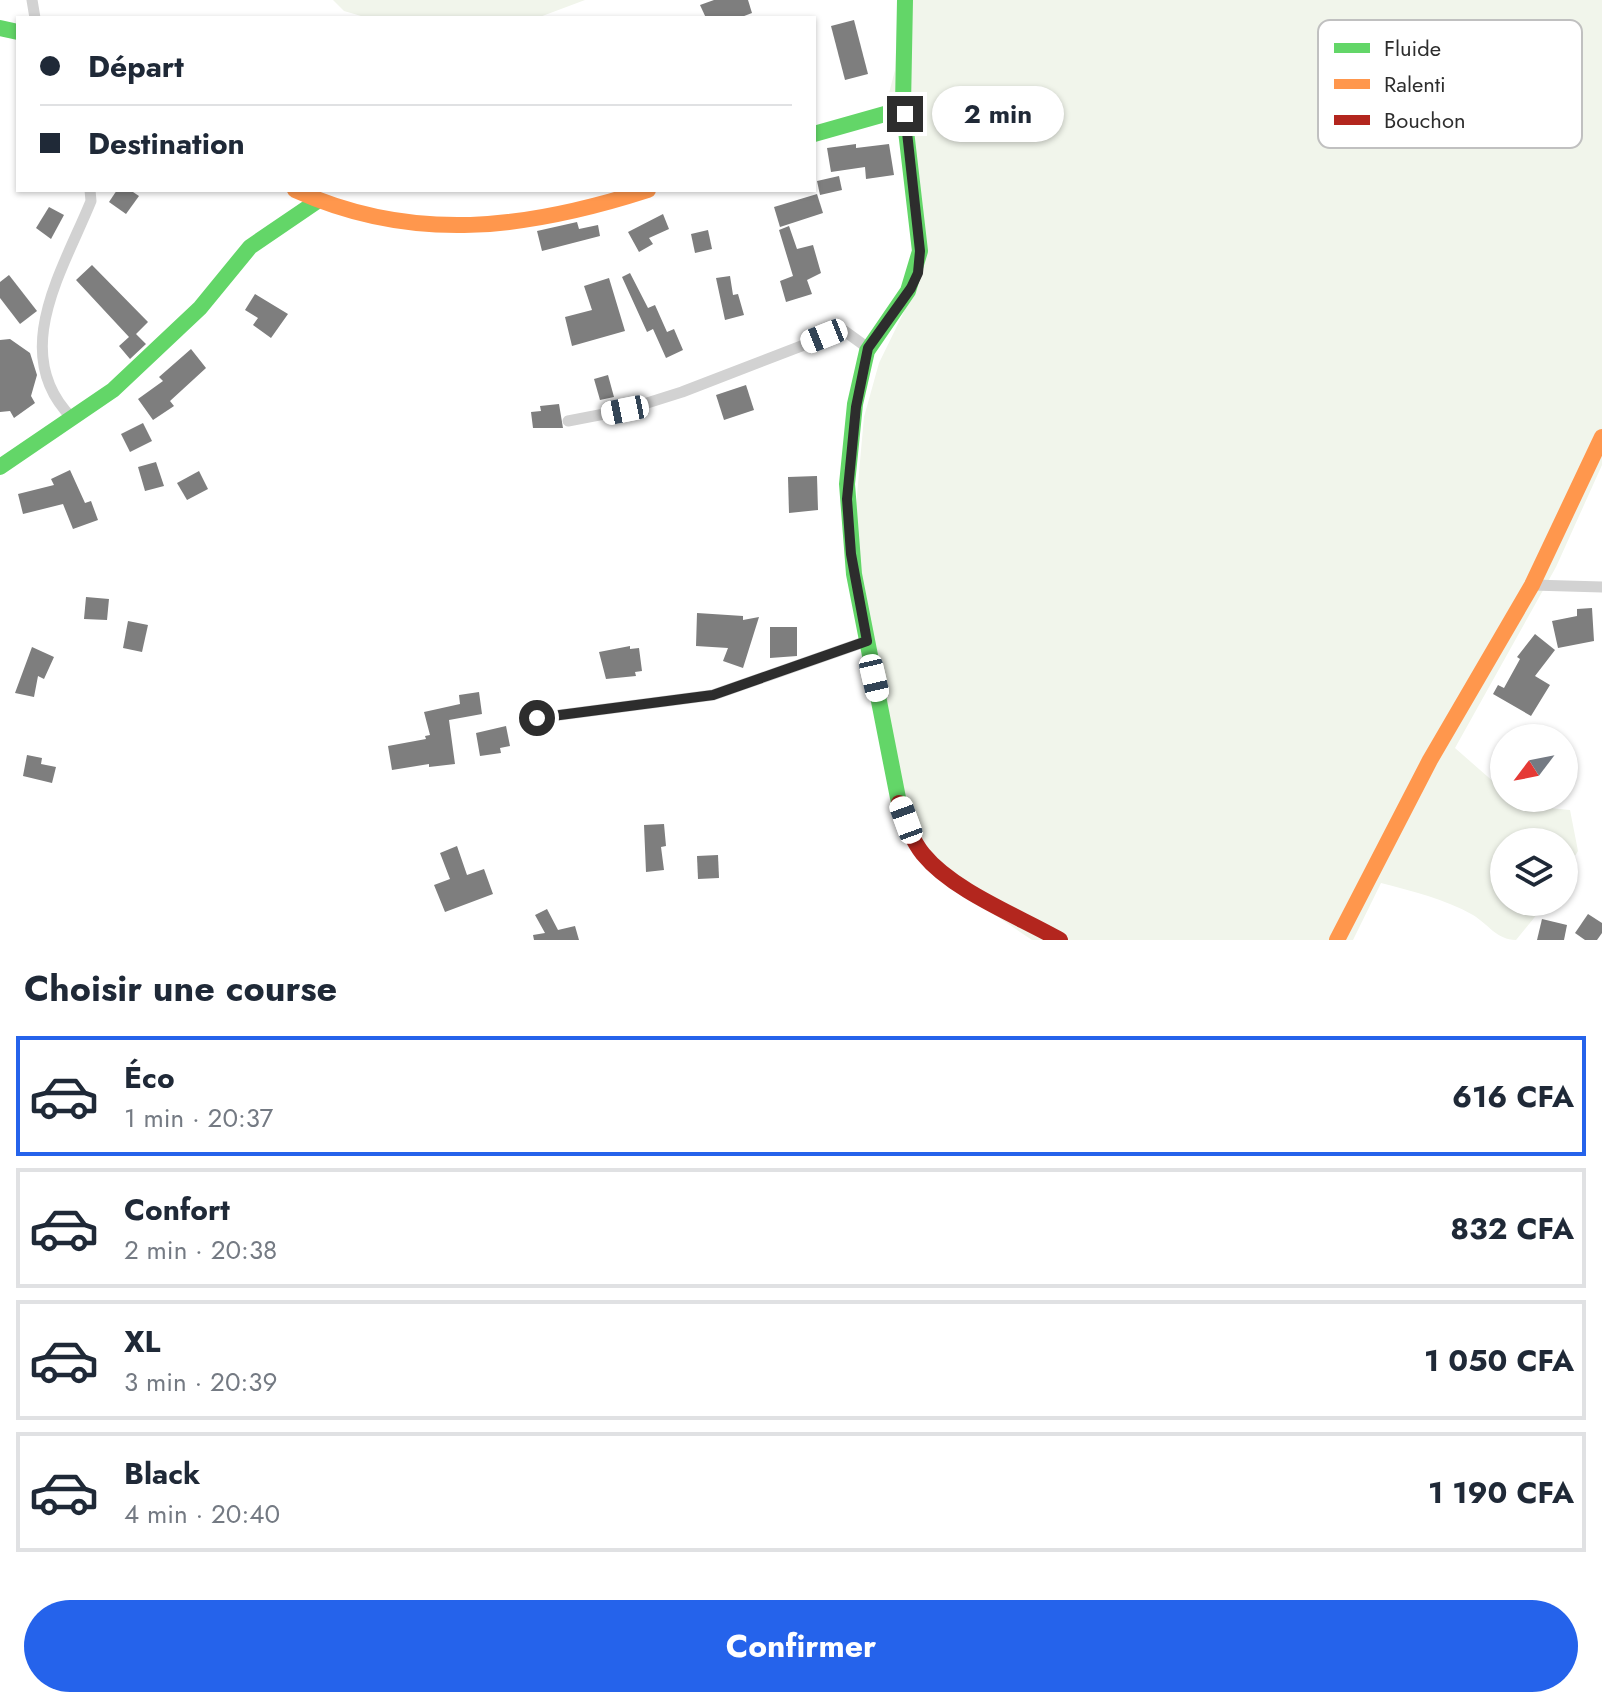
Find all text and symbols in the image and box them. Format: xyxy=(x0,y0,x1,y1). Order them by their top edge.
legend xyxy=(1318,20,1582,148)
text: Fluide xyxy=(1384,32,1441,64)
text: Départ xyxy=(88,45,184,88)
text: Ralenti xyxy=(1384,68,1446,100)
callout: 2 min xyxy=(933,86,1065,142)
text: 2 min xyxy=(964,95,1032,133)
route end xyxy=(887,96,923,132)
text: Bouchon xyxy=(1384,104,1465,136)
text: Destination xyxy=(88,122,245,165)
car xyxy=(797,316,851,356)
car xyxy=(599,394,651,426)
car xyxy=(857,652,891,704)
route start xyxy=(519,700,555,736)
north arrow xyxy=(1490,724,1578,812)
map controls xyxy=(1490,724,1578,916)
car xyxy=(887,793,925,847)
button: layers xyxy=(1490,828,1578,916)
text: Choisir une course xyxy=(24,962,337,1014)
text: Éco xyxy=(124,1056,175,1099)
icon: car xyxy=(28,1060,100,1132)
text: 616 CFA xyxy=(1452,1075,1574,1118)
text: 1 min · 20:37 xyxy=(124,1099,273,1137)
text: Confort xyxy=(124,1188,230,1231)
icon: car xyxy=(28,1192,100,1264)
text: 832 CFA xyxy=(1450,1207,1574,1250)
text: 2 min · 20:38 xyxy=(124,1231,277,1269)
text: XL xyxy=(124,1320,160,1363)
icon: car xyxy=(28,1324,100,1396)
text: 1 050 CFA xyxy=(1424,1339,1574,1382)
text: 3 min · 20:39 xyxy=(124,1363,277,1401)
text: Black xyxy=(124,1452,200,1495)
icon: car xyxy=(28,1456,100,1528)
text: 1 190 CFA xyxy=(1428,1471,1574,1514)
text: 4 min · 20:40 xyxy=(124,1495,280,1533)
button: Confirmer xyxy=(24,1600,1578,1692)

